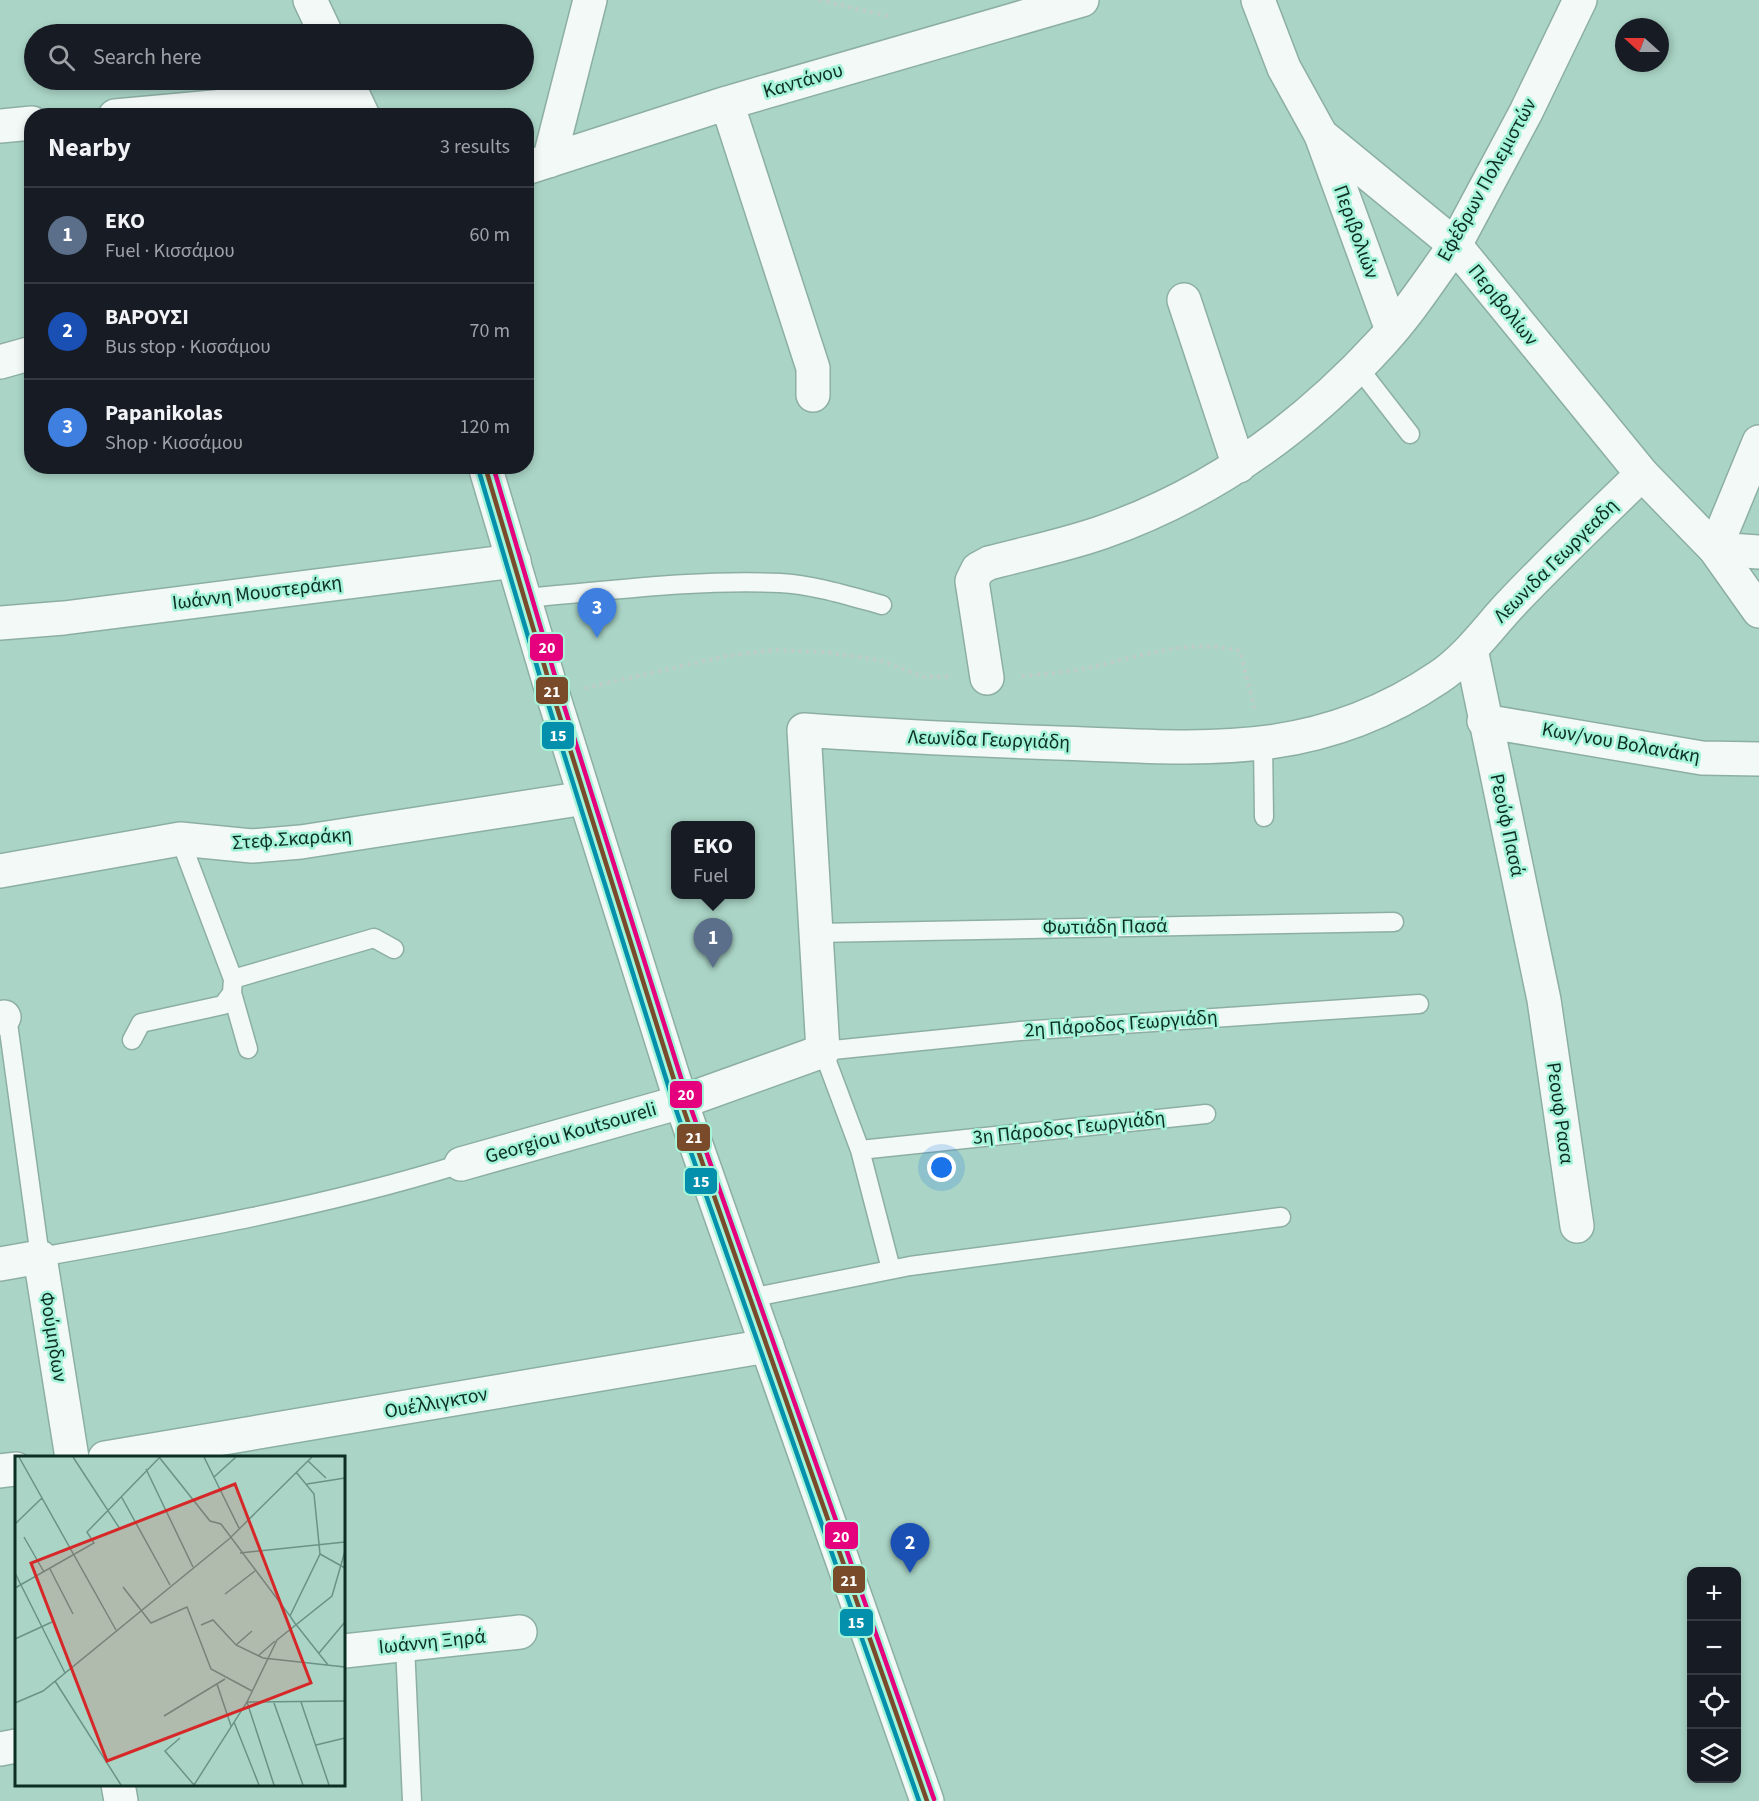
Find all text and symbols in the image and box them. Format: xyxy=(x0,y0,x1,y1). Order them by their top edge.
north arrow xyxy=(1615,18,1669,72)
search box xyxy=(24,24,534,90)
icon: search xyxy=(45,41,78,74)
text: Search here xyxy=(93,41,201,73)
street label: Καντάνου xyxy=(760,56,846,106)
street label: Εφέδρων Πολεμιστών xyxy=(1430,93,1544,267)
text: Nearby xyxy=(48,129,131,166)
text: 3 results xyxy=(440,133,510,161)
street label: Περιβολιών xyxy=(1326,181,1386,283)
text: EKO xyxy=(105,205,145,237)
text: 1 xyxy=(62,221,73,249)
text: 60 m xyxy=(470,221,510,249)
text: Fuel · Κισσάμου xyxy=(105,237,235,265)
street label: Περιβολίων xyxy=(1461,258,1545,352)
text: ΒΑΡΟΥΣΙ xyxy=(105,301,189,333)
text: 2 xyxy=(62,317,73,345)
text: 70 m xyxy=(470,317,510,345)
text: Bus stop · Κισσάμου xyxy=(105,333,271,361)
text: Papanikolas xyxy=(105,397,223,429)
text: 3 xyxy=(62,413,73,441)
text: 120 m xyxy=(460,413,510,441)
text: Shop · Κισσάμου xyxy=(105,429,243,457)
street label: Λεωνιδα Γεωργεαδη xyxy=(1487,492,1625,630)
street label: Ιωάννη Μουστεράκη xyxy=(170,569,344,617)
pin: 3 xyxy=(578,588,616,638)
line badge: 20 xyxy=(529,633,564,662)
text: 20 xyxy=(539,637,555,659)
line badge: 21 xyxy=(535,676,569,705)
text: 21 xyxy=(544,681,560,703)
street label: Κων/νου Βολανάκη xyxy=(1540,715,1702,771)
line badge: 15 xyxy=(541,721,575,750)
street label: Λεωνίδα Γεωργιάδη xyxy=(907,723,1071,757)
text: 15 xyxy=(550,725,566,747)
street label: Ρεούφ Πασά xyxy=(1482,771,1532,879)
street label: Στεφ.Σκαράκη xyxy=(231,821,353,857)
popup xyxy=(671,821,755,899)
text: EKO xyxy=(693,830,733,862)
text: Fuel xyxy=(693,862,728,890)
street label: Φωτιάδη Πασά xyxy=(1042,912,1168,942)
pin: 1 xyxy=(694,918,732,968)
street label: 2η Πάροδος Γεωργιάδη xyxy=(1023,1003,1219,1045)
street label: Ρεουφ Ρασα xyxy=(1539,1060,1581,1166)
line badge: 20 xyxy=(669,1080,703,1109)
text: 20 xyxy=(678,1084,694,1106)
street label: Georgiou Koutsoureli xyxy=(482,1095,660,1171)
street label: 3η Πάροδος Γεωργιάδη xyxy=(971,1104,1167,1152)
line badge: 21 xyxy=(676,1123,711,1152)
text: 21 xyxy=(686,1127,702,1149)
your location xyxy=(927,1153,956,1182)
line badge: 15 xyxy=(684,1167,718,1195)
text: 15 xyxy=(693,1171,709,1193)
street label: Φούμηδων xyxy=(32,1290,74,1385)
street label: Ουέλλιγκτον xyxy=(382,1380,490,1426)
inset map xyxy=(15,1456,345,1786)
line badge: 20 xyxy=(824,1521,859,1550)
pin: 2 xyxy=(890,1524,930,1573)
text: 20 xyxy=(833,1526,849,1548)
line badge: 21 xyxy=(832,1565,866,1594)
map controls xyxy=(1687,1567,1741,1783)
button: + xyxy=(1687,1567,1741,1621)
text: 21 xyxy=(841,1570,857,1592)
line badge: 15 xyxy=(839,1608,874,1637)
text: 15 xyxy=(848,1612,864,1634)
button: − xyxy=(1687,1621,1741,1675)
street label: Ιωάννη Ξηρά xyxy=(377,1622,487,1662)
button: locate xyxy=(1687,1675,1741,1729)
button: layers xyxy=(1687,1729,1741,1783)

